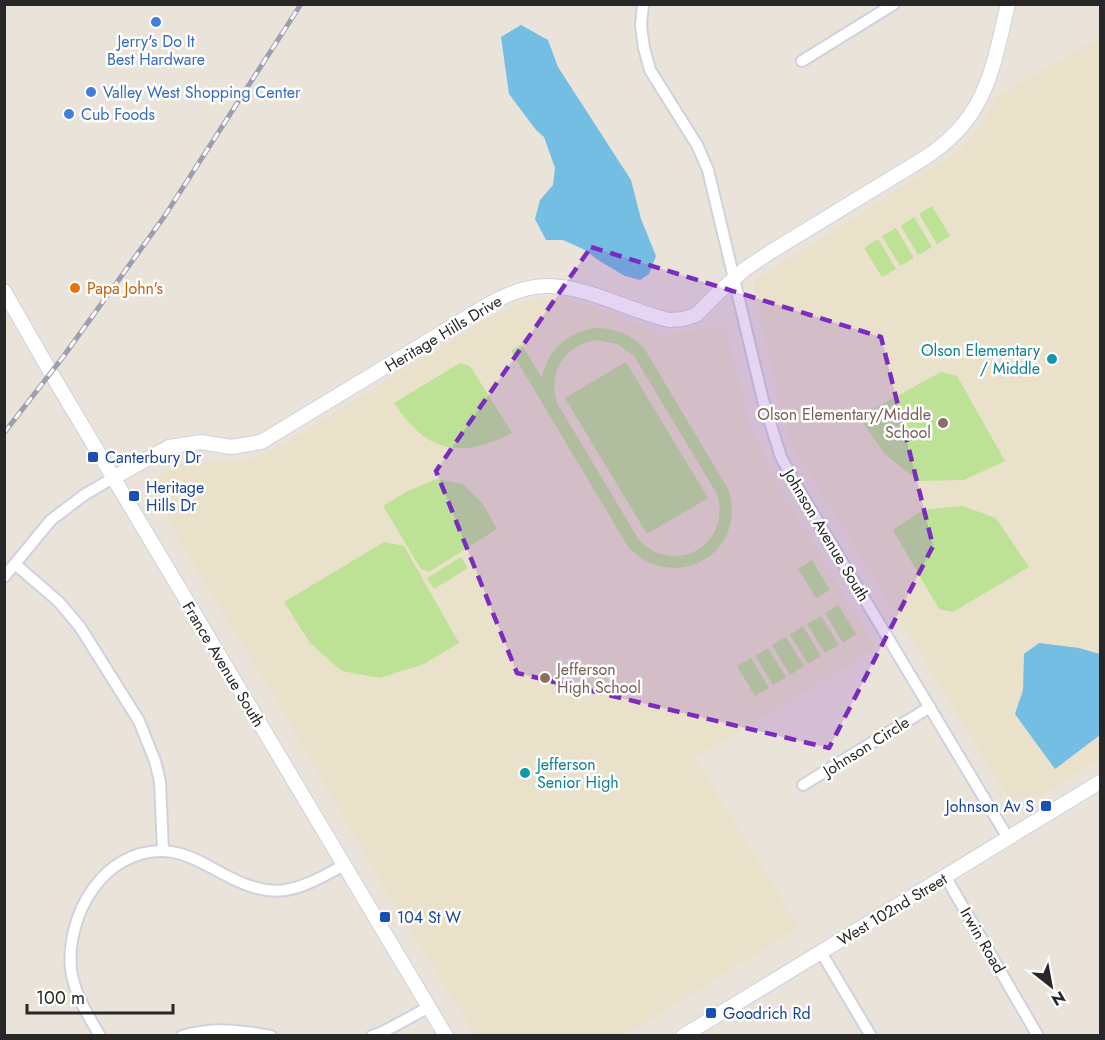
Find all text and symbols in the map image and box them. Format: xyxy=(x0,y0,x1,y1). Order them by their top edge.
marker: Jerry's Do It Best Hardware xyxy=(149,15,163,29)
place label: Jerry's Do It Best Hardware xyxy=(107,30,205,71)
place label: Valley West Shopping Center xyxy=(103,81,301,104)
marker: Valley West Shopping Center xyxy=(84,85,98,99)
place label: Cub Foods xyxy=(81,103,155,126)
marker: Cub Foods xyxy=(62,107,76,121)
place label: Papa John's xyxy=(87,277,163,300)
marker: Papa John's xyxy=(68,281,82,295)
street label: Heritage Hills Drive xyxy=(380,289,506,377)
place label: Olson Elementary / Middle xyxy=(921,339,1041,380)
marker: Olson Elementary / Middle xyxy=(1045,352,1059,366)
place label: Olson Elementary/Middle School xyxy=(757,403,931,444)
marker: Olson Elementary/Middle School xyxy=(936,416,950,430)
place label: Canterbury Dr xyxy=(105,446,202,469)
marker: Canterbury Dr xyxy=(86,450,100,464)
street label: Johnson Avenue South xyxy=(777,463,875,606)
place label: Heritage Hills Dr xyxy=(146,476,204,517)
marker: Heritage Hills Dr xyxy=(127,489,141,503)
street label: France Avenue South xyxy=(177,597,270,731)
place label: Jefferson High School xyxy=(555,658,641,699)
marker: Jefferson High School xyxy=(538,671,552,685)
street label: Johnson Circle xyxy=(817,711,914,783)
place label: Jefferson Senior High xyxy=(535,753,619,794)
marker: Jefferson Senior High xyxy=(518,766,532,780)
place label: Johnson Av S xyxy=(944,795,1034,818)
marker: Johnson Av S xyxy=(1039,799,1053,813)
street label: West 102nd Street xyxy=(833,867,952,951)
street label: Irwin Road xyxy=(954,903,1011,977)
place label: 104 St W xyxy=(397,906,461,929)
marker: 104 St W xyxy=(378,910,392,924)
north arrow xyxy=(1021,956,1081,1016)
scale bar xyxy=(27,977,172,1015)
text: 100 m xyxy=(36,985,85,1011)
text: N xyxy=(1047,985,1070,1012)
place label: Goodrich Rd xyxy=(723,1002,811,1025)
marker: Goodrich Rd xyxy=(704,1006,718,1020)

